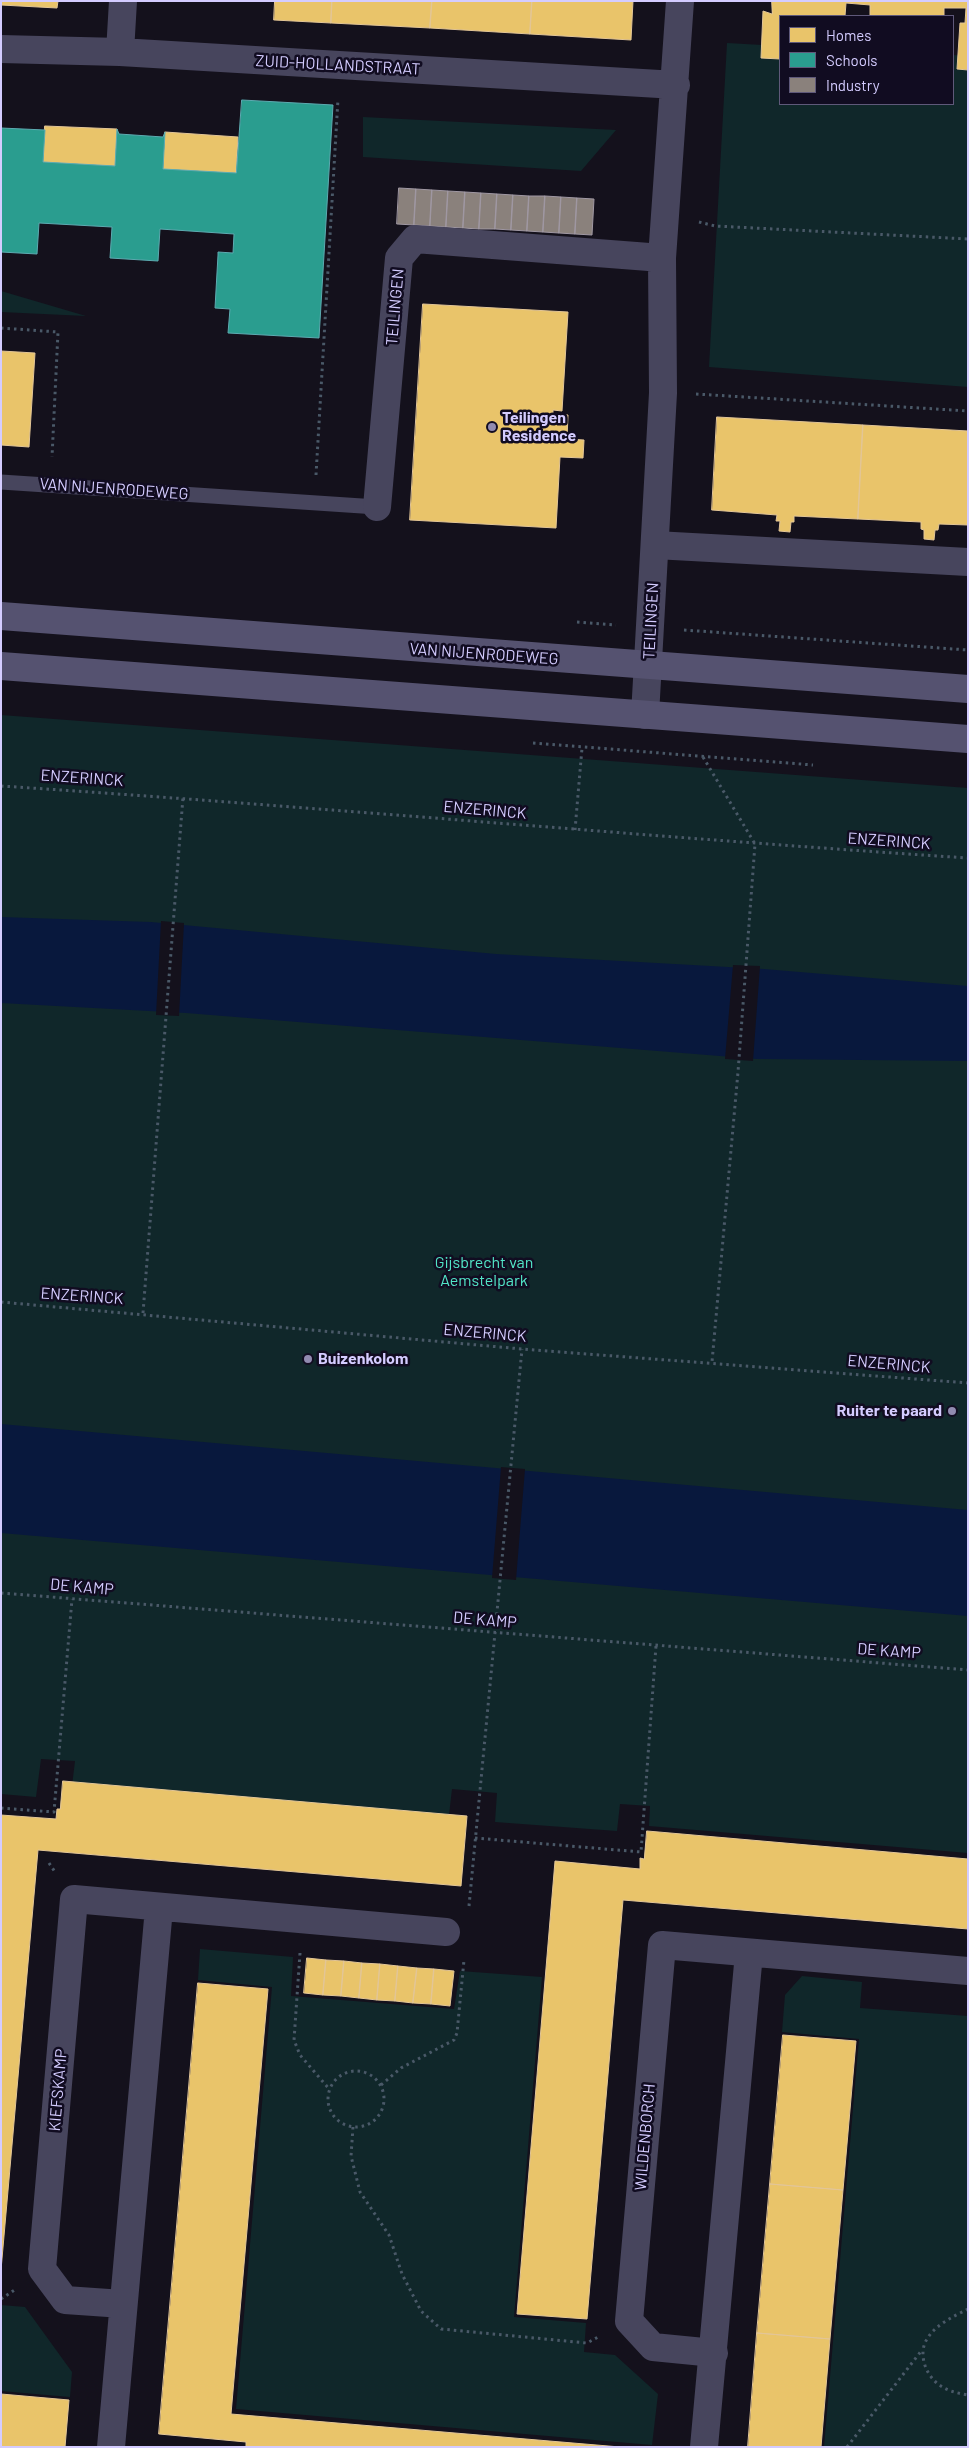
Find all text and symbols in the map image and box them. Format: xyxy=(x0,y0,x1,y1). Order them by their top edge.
legend xyxy=(779,15,954,105)
text: Homes xyxy=(826,26,871,44)
street label: ZUID-HOLLANDSTRAAT xyxy=(255,51,421,79)
text: Schools xyxy=(826,51,878,69)
text: Industry xyxy=(826,76,880,94)
street label: TEILINGEN xyxy=(382,268,408,346)
place label: Teilingen Residence xyxy=(502,408,576,446)
marker: Teilingen Residence xyxy=(486,421,498,433)
street label: VAN NIJENRODEWEG xyxy=(39,474,189,504)
street label: TEILINGEN xyxy=(639,582,663,660)
street label: VAN NIJENRODEWEG xyxy=(409,639,559,669)
street label: ENZERINCK xyxy=(40,766,124,790)
street label: ENZERINCK xyxy=(443,797,527,823)
street label: ENZERINCK xyxy=(847,829,931,853)
park label: Gijsbrecht van Aemstelpark xyxy=(435,1253,533,1291)
street label: ENZERINCK xyxy=(40,1284,124,1308)
street label: ENZERINCK xyxy=(443,1320,527,1346)
place label: Buizenkolom xyxy=(318,1349,408,1369)
street label: ENZERINCK xyxy=(847,1351,931,1377)
marker: Buizenkolom xyxy=(302,1353,314,1365)
place label: Ruiter te paard xyxy=(836,1401,942,1421)
marker: Ruiter te paard xyxy=(946,1405,958,1417)
street label: DE KAMP xyxy=(49,1575,115,1599)
street label: DE KAMP xyxy=(452,1608,518,1632)
street label: DE KAMP xyxy=(857,1639,921,1663)
street label: KIEFSKAMP xyxy=(45,2048,71,2132)
street label: WILDENBORCH xyxy=(631,2083,659,2191)

